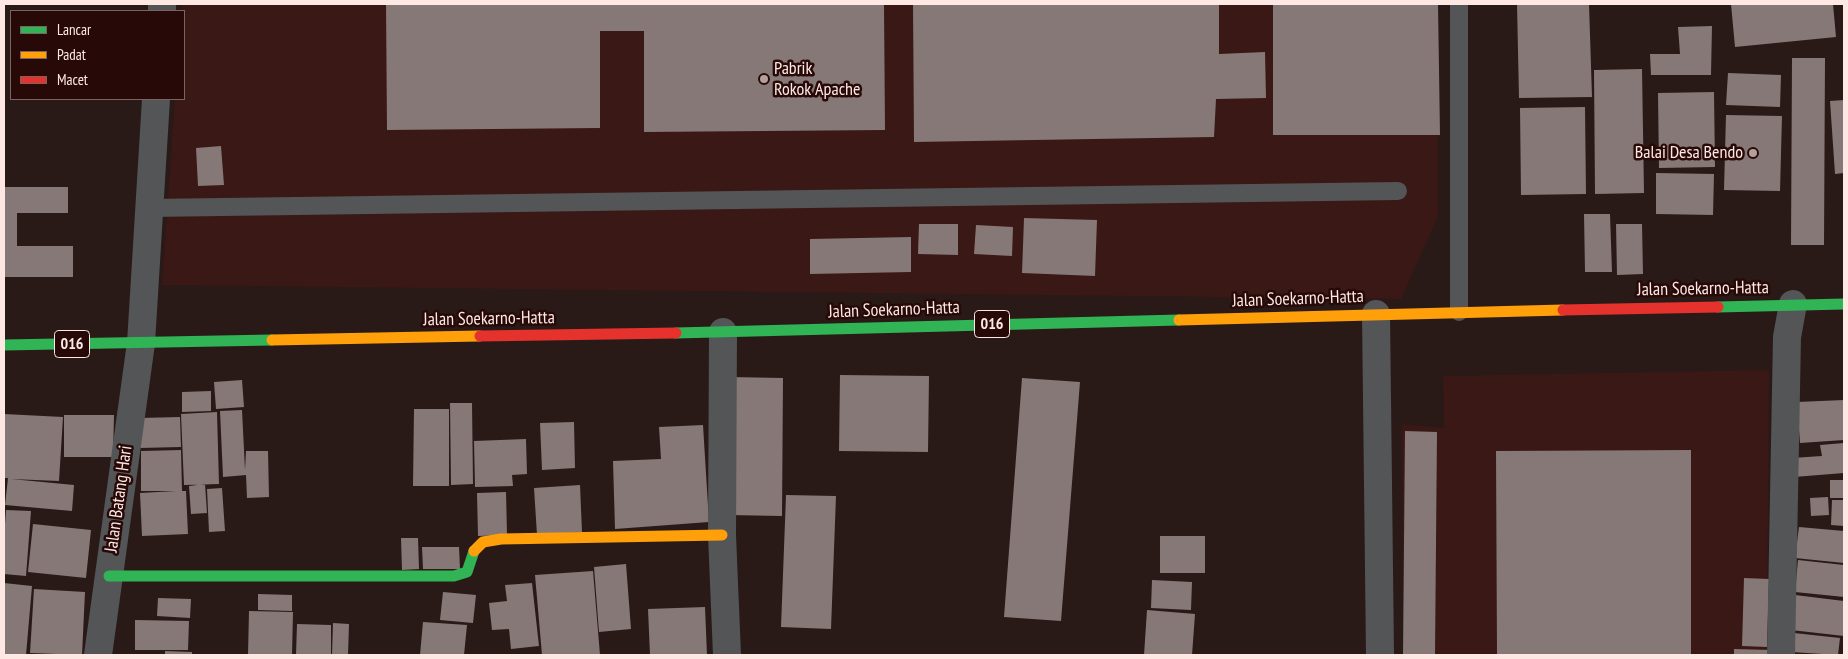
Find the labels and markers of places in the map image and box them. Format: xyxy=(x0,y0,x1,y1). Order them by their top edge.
place label: Pabrik Rokok Apache xyxy=(774,58,860,100)
marker: Pabrik Rokok Apache xyxy=(758,73,770,85)
place label: Balai Desa Bendo xyxy=(1635,142,1743,164)
marker: Balai Desa Bendo xyxy=(1747,147,1759,159)

